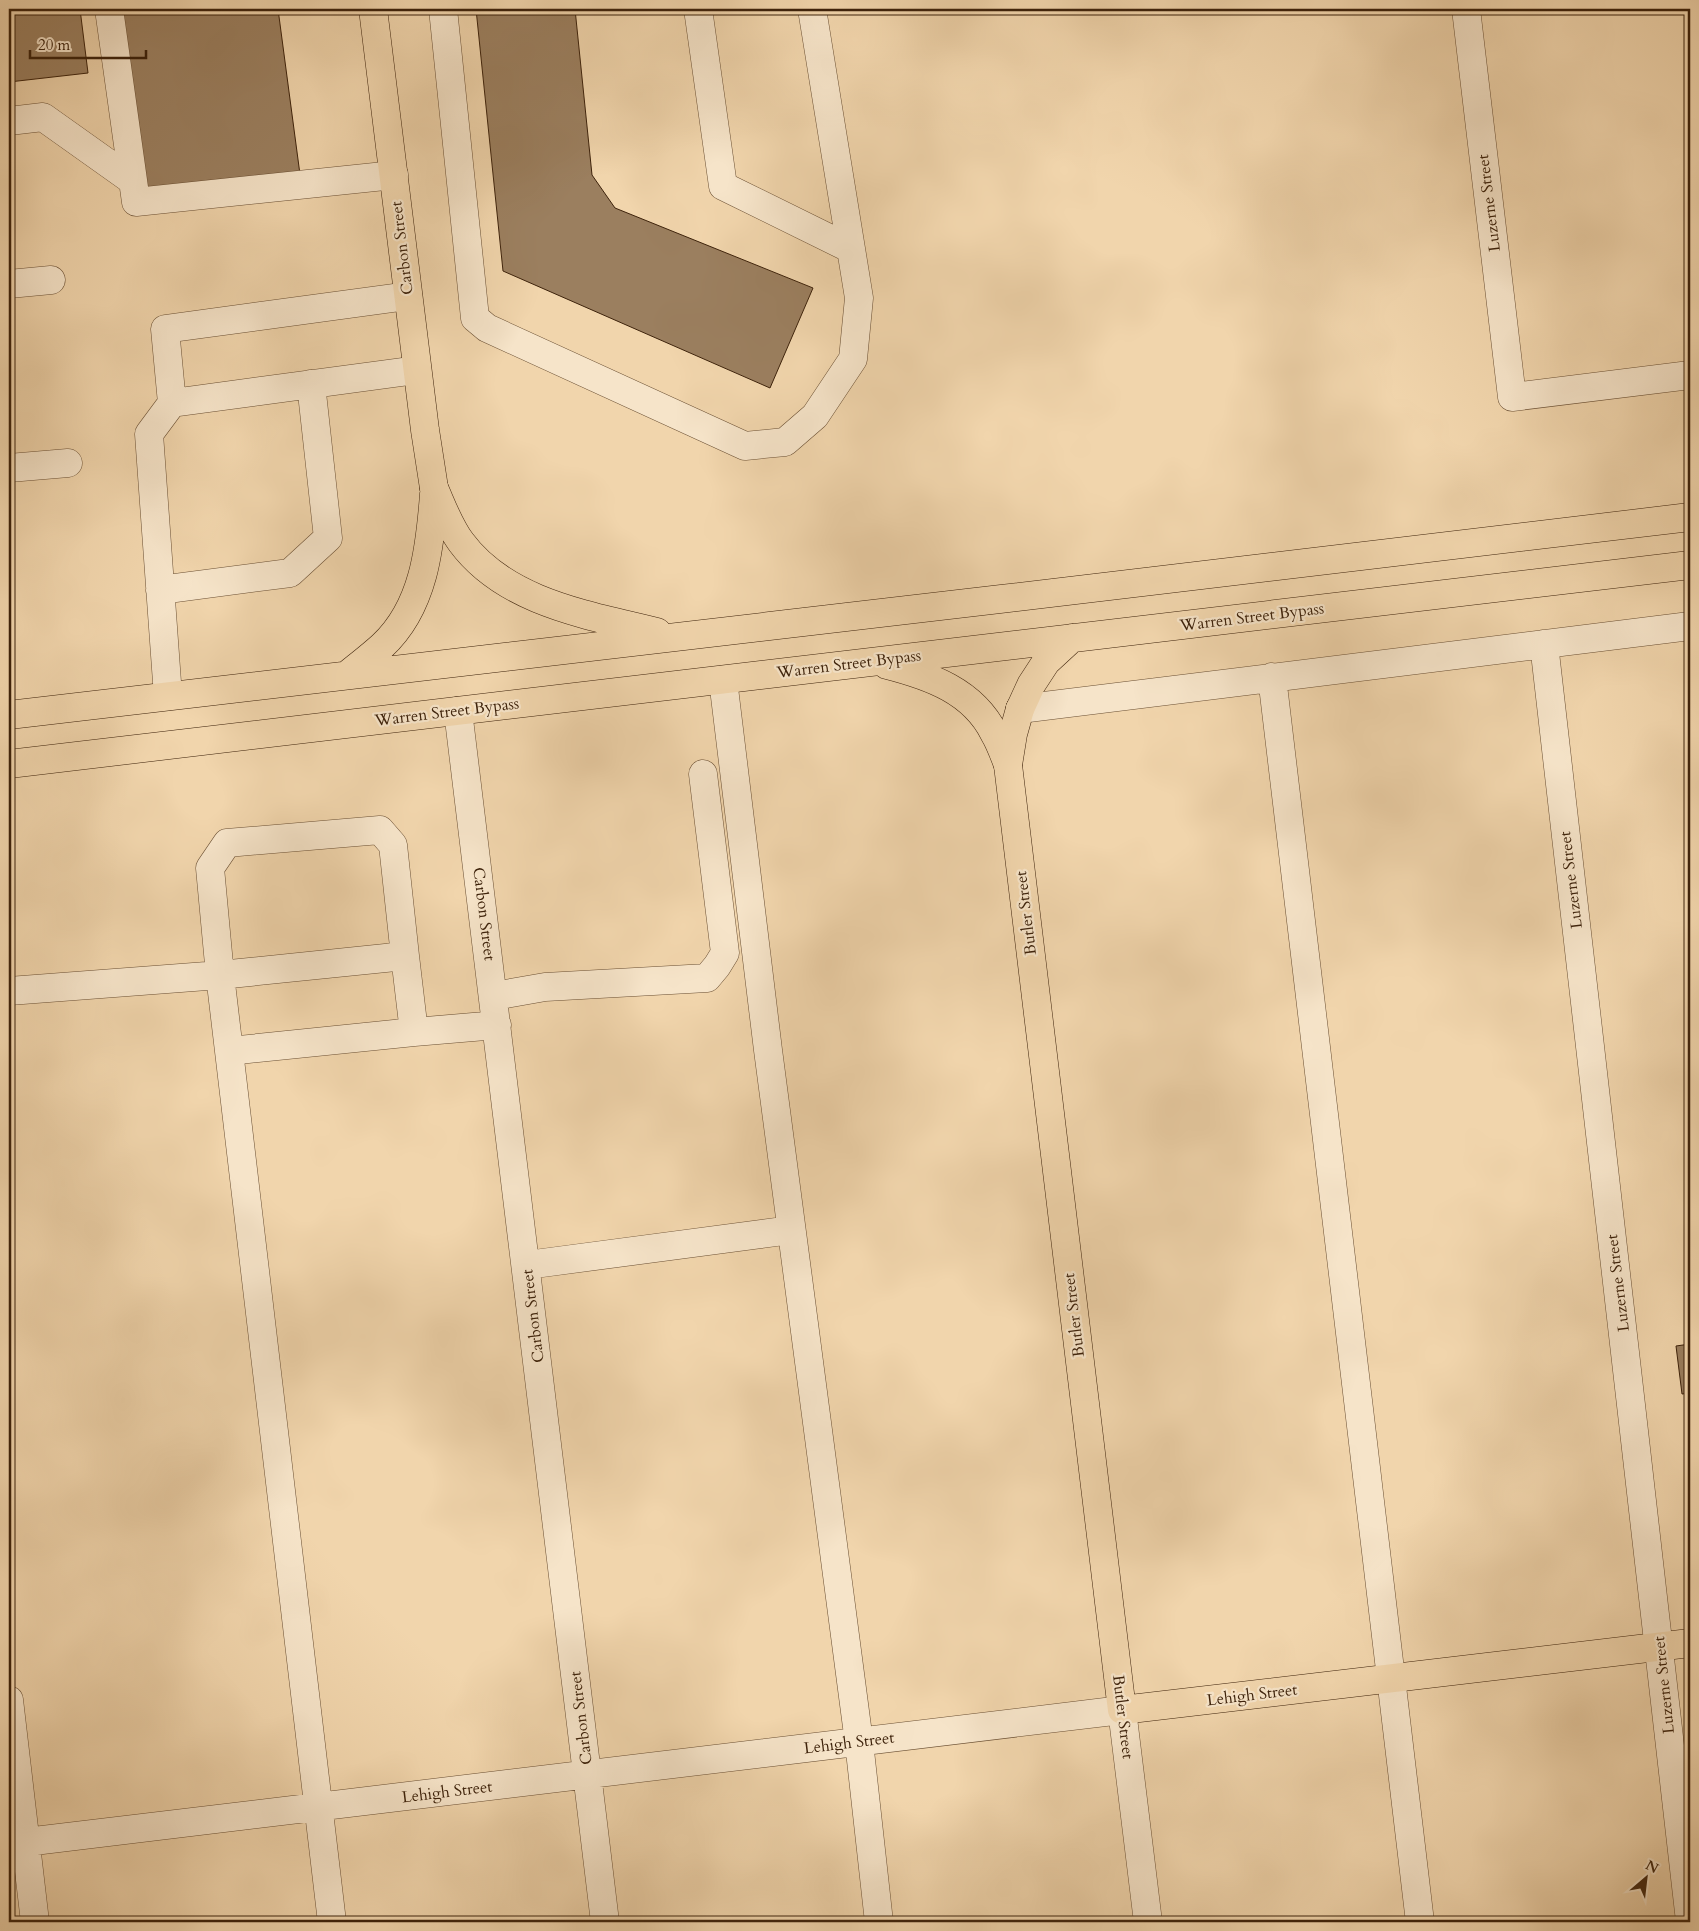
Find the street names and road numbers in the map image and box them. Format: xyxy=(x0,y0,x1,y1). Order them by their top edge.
street label: Luzerne Street xyxy=(1472,153,1506,253)
street label: Carbon Street xyxy=(385,200,419,296)
street label: Warren Street Bypass xyxy=(1178,597,1325,637)
street label: Warren Street Bypass xyxy=(775,644,922,684)
street label: Warren Street Bypass xyxy=(373,692,520,732)
street label: Luzerne Street xyxy=(1554,830,1588,930)
street label: Carbon Street xyxy=(467,866,501,962)
street label: Butler Street xyxy=(1010,870,1042,956)
street label: Luzerne Street xyxy=(1601,1233,1635,1333)
street label: Carbon Street xyxy=(516,1268,550,1364)
street label: Butler Street xyxy=(1058,1272,1090,1358)
street label: Luzerne Street xyxy=(1648,1635,1680,1735)
street label: Carbon Street xyxy=(564,1670,598,1766)
street label: Butler Street xyxy=(1107,1674,1139,1760)
street label: Lehigh Street xyxy=(1206,1679,1298,1711)
street label: Lehigh Street xyxy=(803,1727,895,1759)
street label: Lehigh Street xyxy=(401,1776,493,1808)

